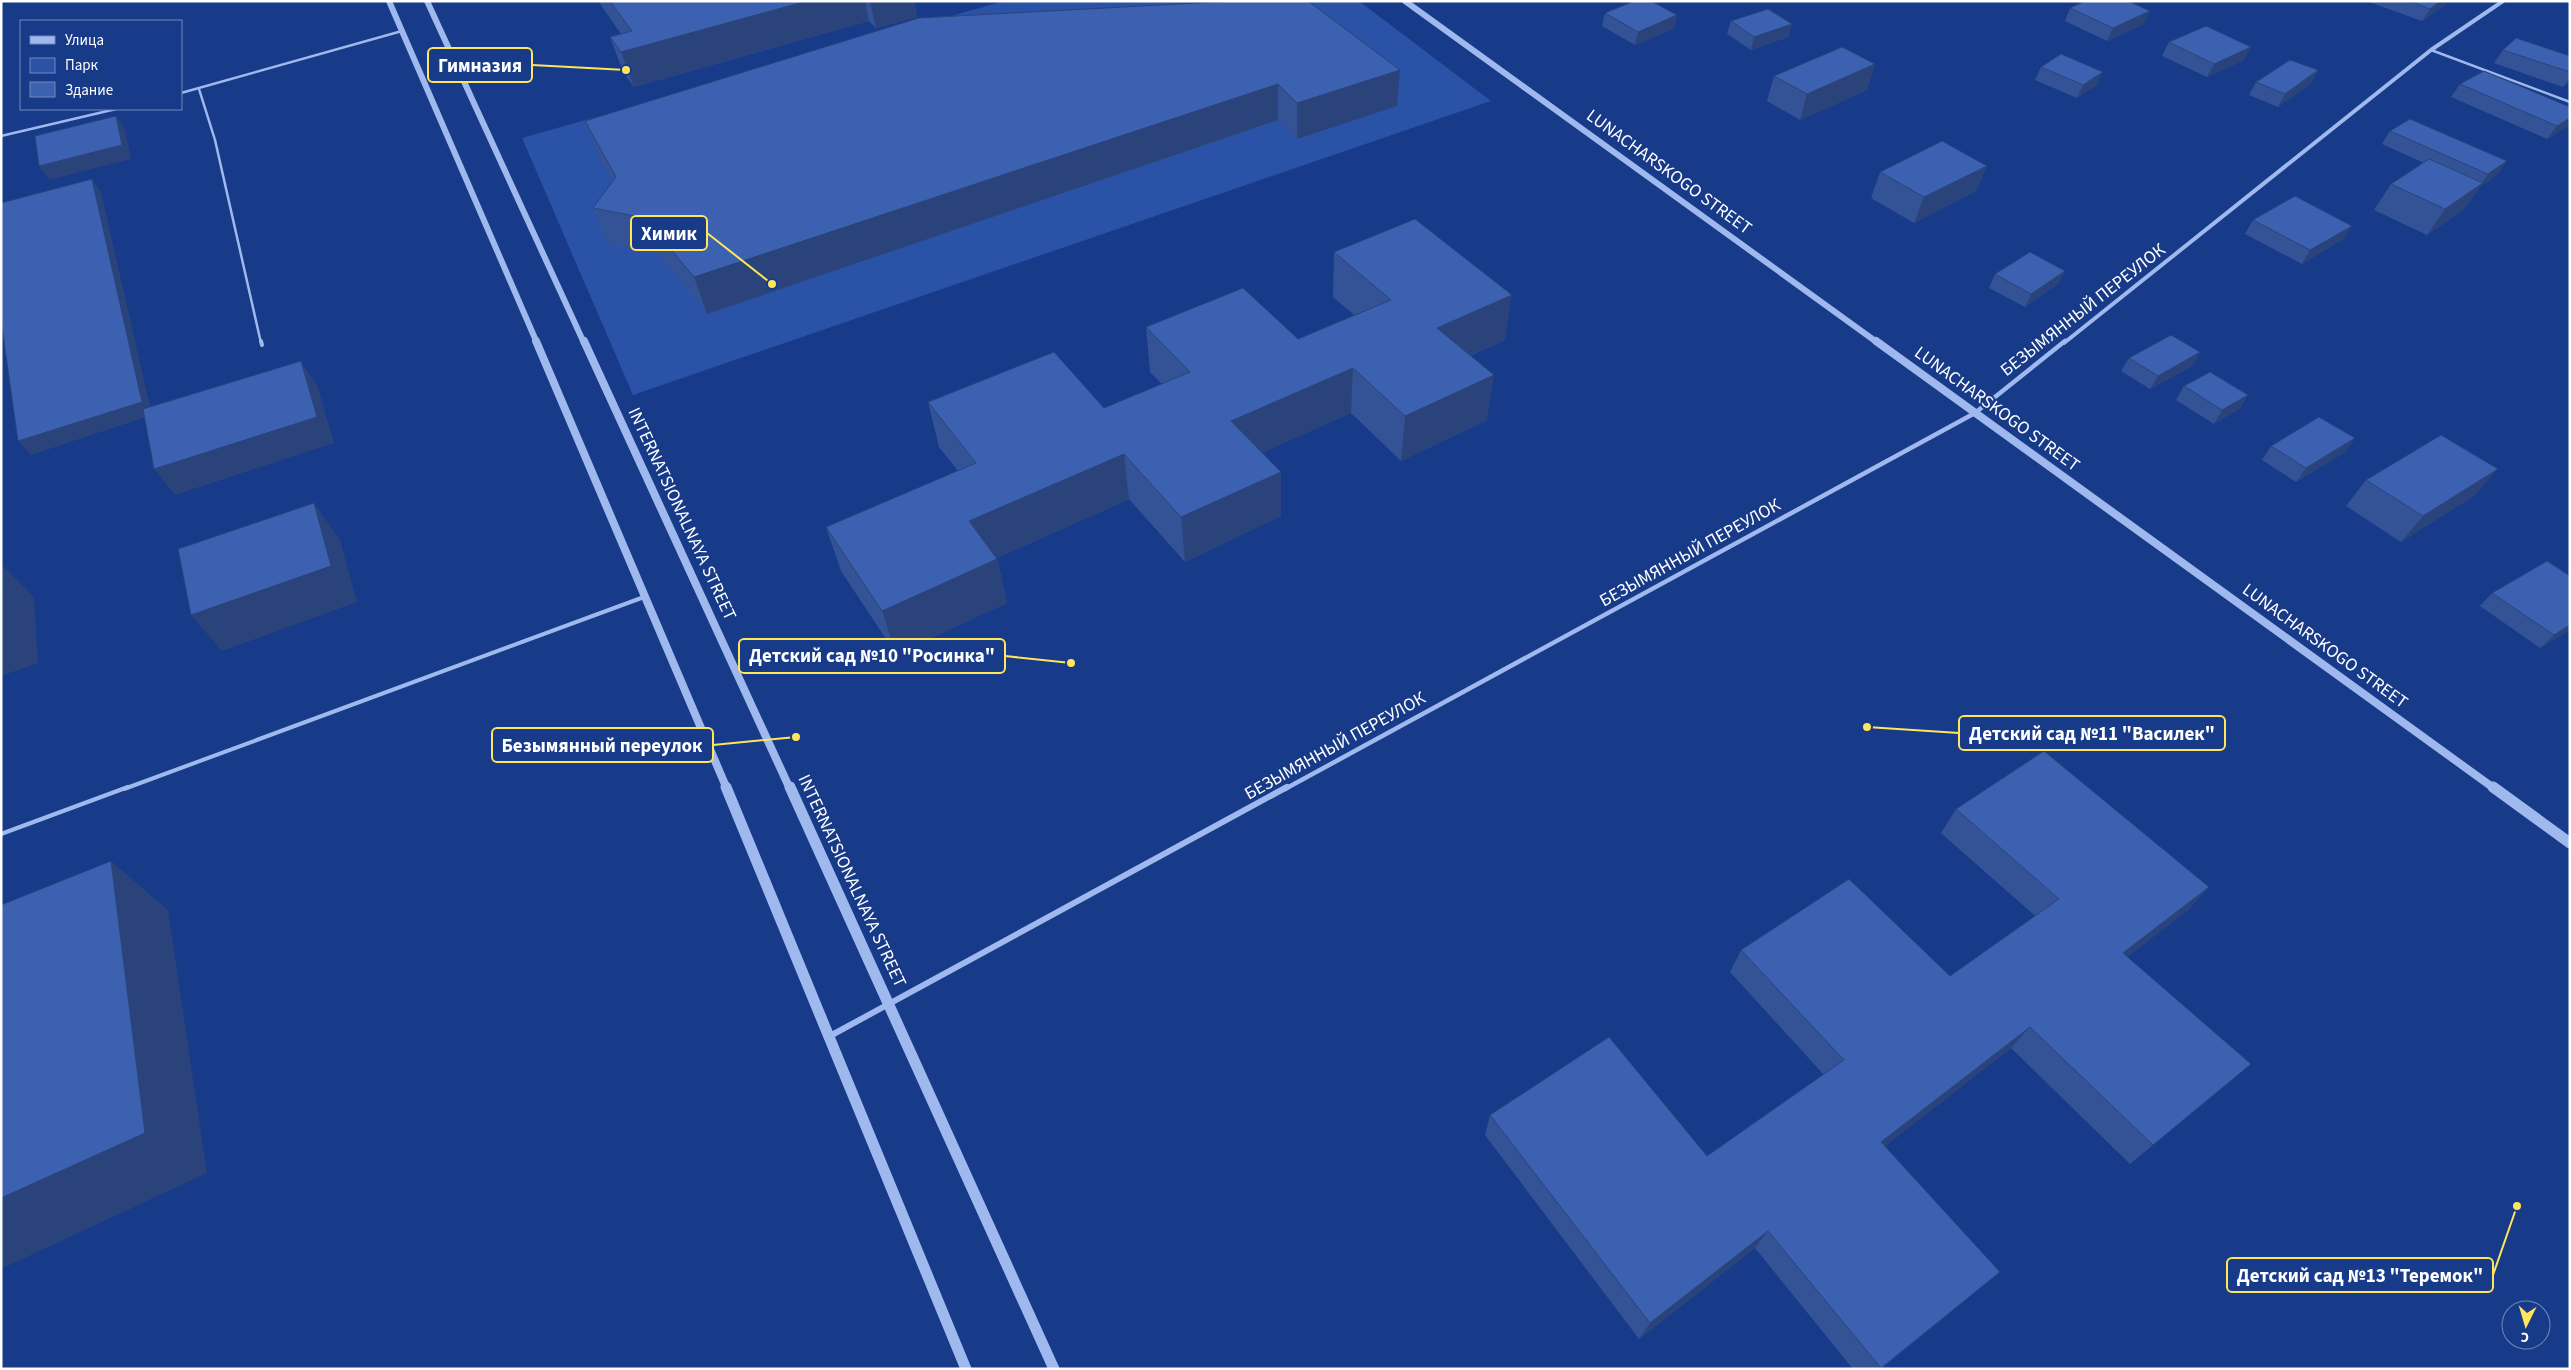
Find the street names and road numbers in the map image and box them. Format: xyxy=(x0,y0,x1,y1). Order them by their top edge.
street label: LUNACHARSKOGO STREET xyxy=(1581,103,1757,241)
street label: БЕЗЫМЯННЫЙ ПЕРЕУЛОК xyxy=(1995,237,2171,382)
street label: LUNACHARSKOGO STREET xyxy=(1909,340,2085,478)
street label: INTERNATSIONALNAYA STREET xyxy=(622,403,743,625)
street label: БЕЗЫМЯННЫЙ ПЕРЕУЛОК xyxy=(1595,493,1785,613)
street label: LUNACHARSKOGO STREET xyxy=(2237,577,2413,715)
street label: БЕЗЫМЯННЫЙ ПЕРЕУЛОК xyxy=(1240,686,1430,806)
street label: INTERNATSIONALNAYA STREET xyxy=(792,770,913,992)

